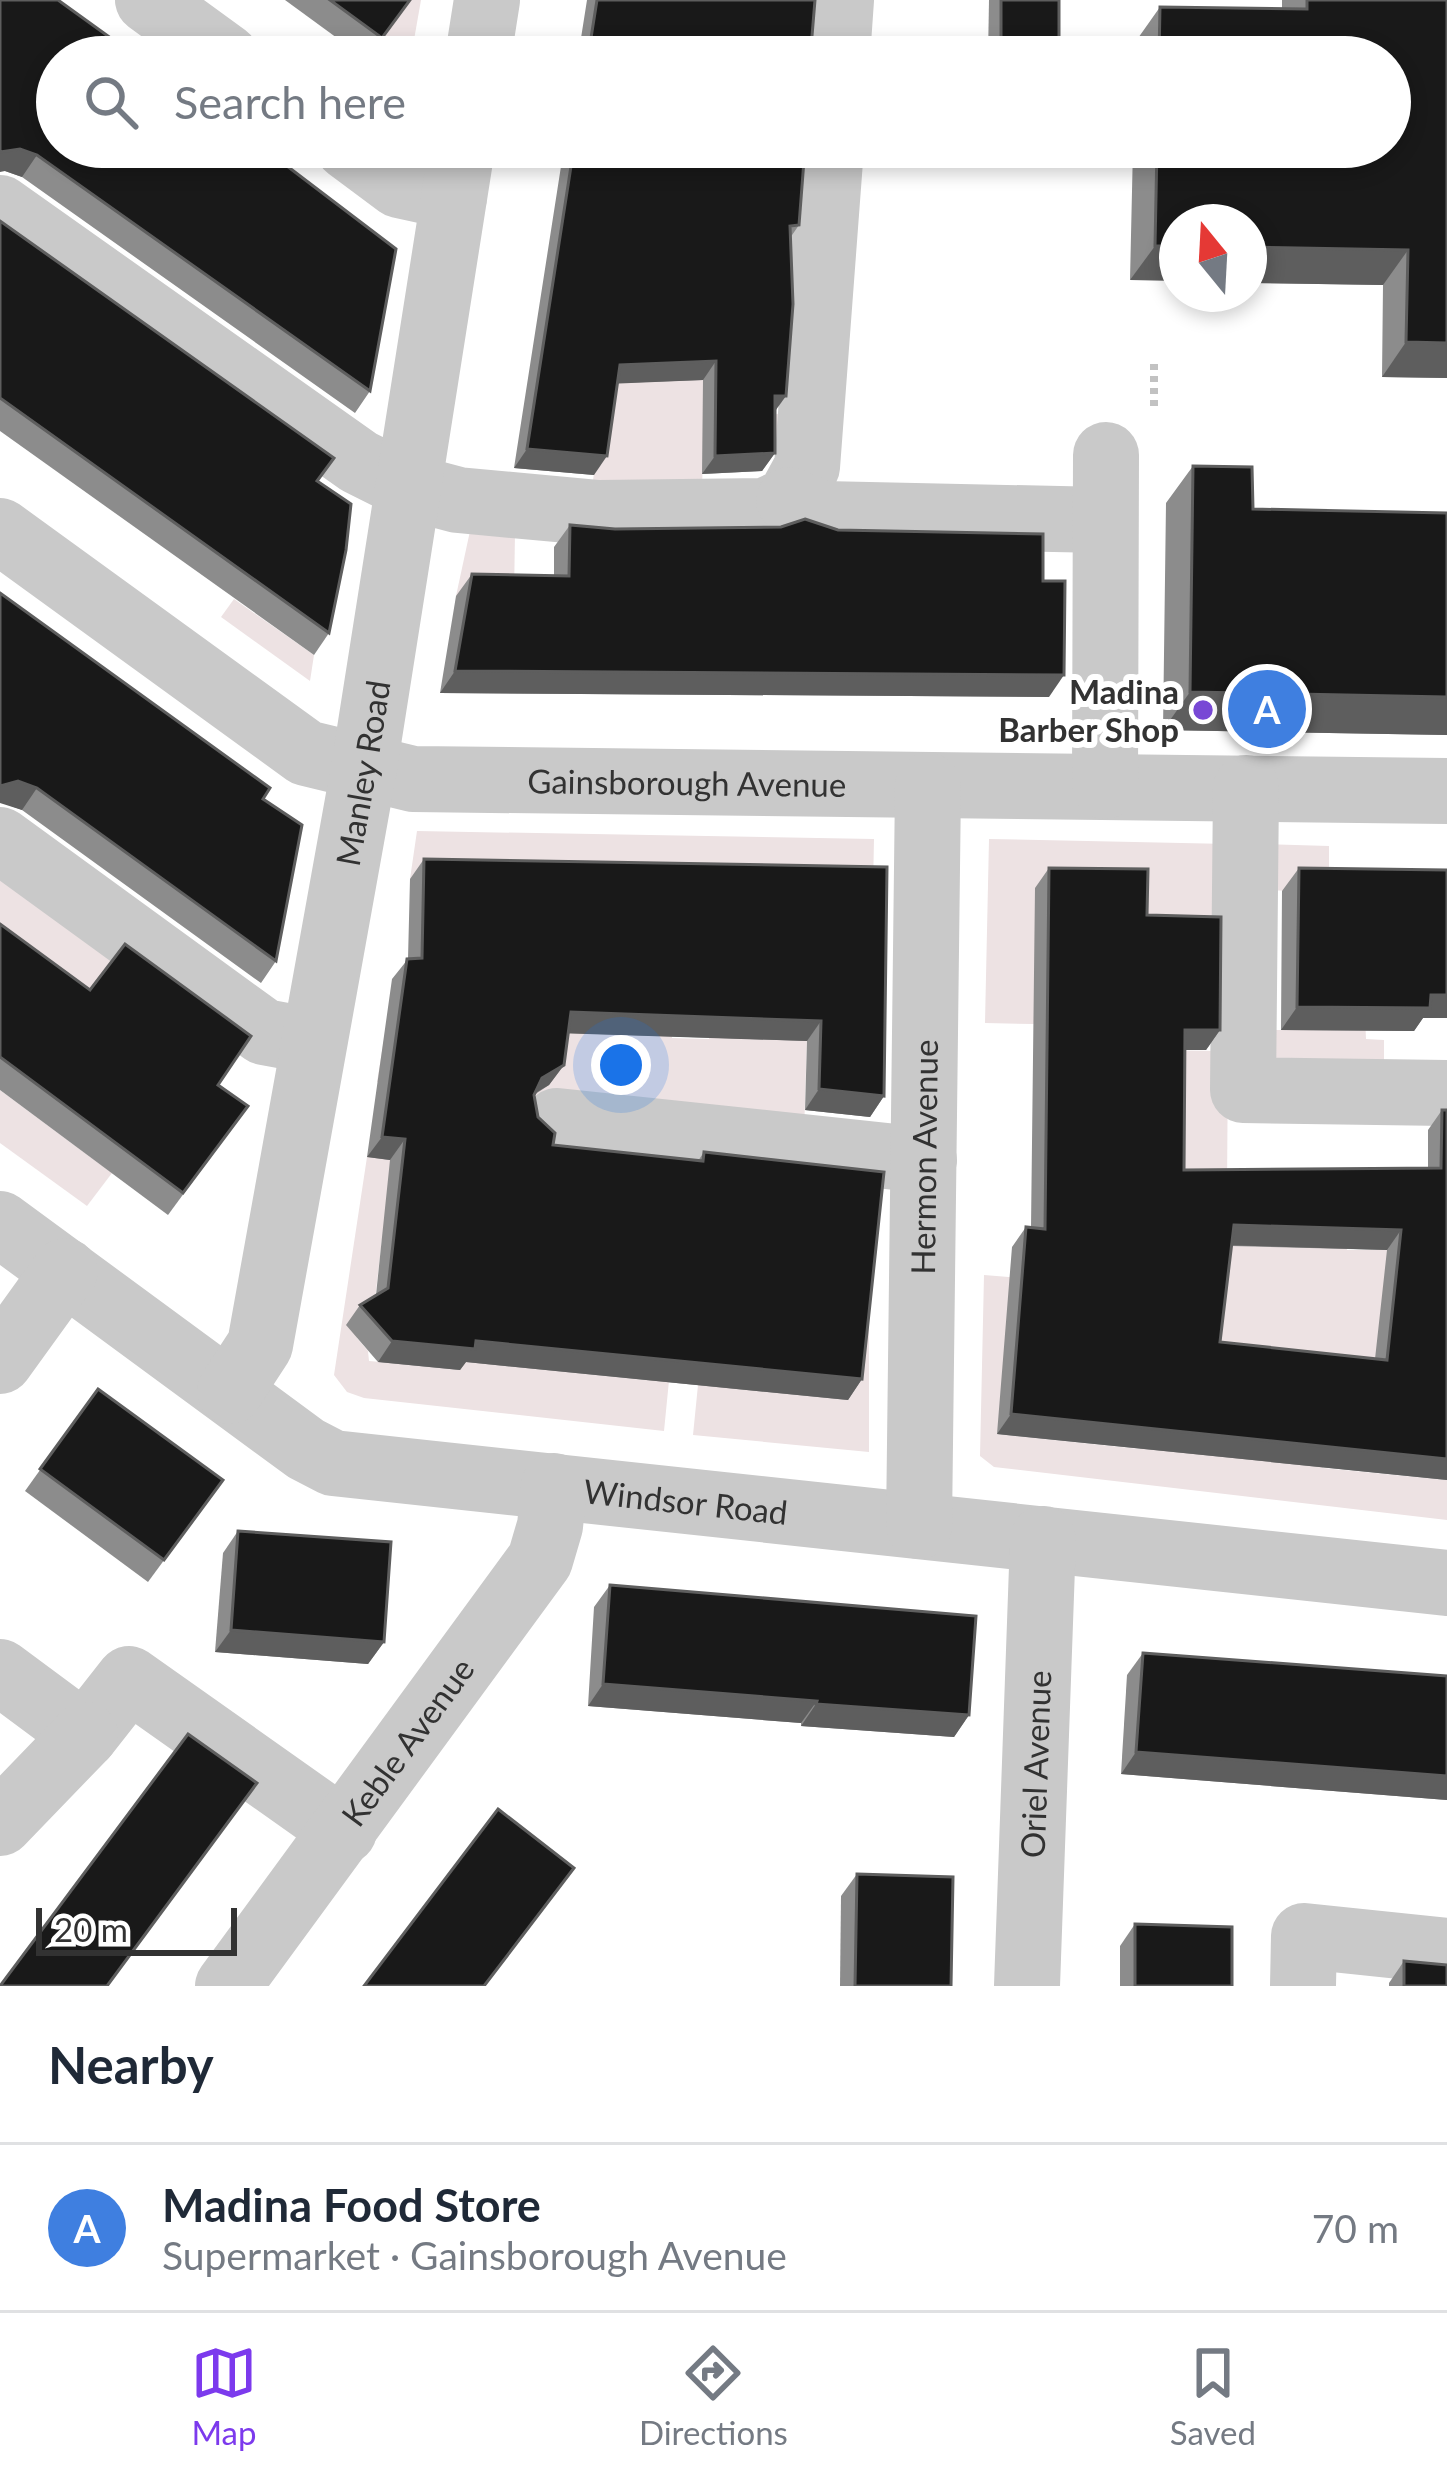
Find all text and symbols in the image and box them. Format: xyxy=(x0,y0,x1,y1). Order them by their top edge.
search box xyxy=(36,36,1411,168)
icon: search xyxy=(78,69,144,135)
text: Search here xyxy=(174,75,406,129)
north arrow xyxy=(1159,204,1267,312)
pin: A xyxy=(1228,664,1306,754)
place label: Madina Barber Shop xyxy=(998,671,1179,749)
street label: Manley Road xyxy=(327,677,398,869)
marker: Madina Barber Shop xyxy=(1190,697,1216,723)
street label: Gainsborough Avenue xyxy=(527,760,847,804)
your location xyxy=(591,1035,651,1095)
street label: Hermon Avenue xyxy=(902,1039,945,1275)
street label: Windsor Road xyxy=(582,1470,790,1532)
street label: Keble Avenue xyxy=(332,1650,482,1833)
street label: Oriel Avenue xyxy=(1012,1670,1058,1859)
scale bar xyxy=(36,1902,237,1955)
text: 20 m xyxy=(54,1909,128,1949)
text: Nearby xyxy=(48,2034,214,2095)
text: Madina Food Store xyxy=(162,2178,541,2232)
text: A xyxy=(73,2205,101,2251)
text: 70 m xyxy=(1312,2205,1399,2251)
text: Supermarket · Gainsborough Avenue xyxy=(162,2232,787,2278)
tab: Map xyxy=(191,2340,257,2452)
tab: Directions xyxy=(639,2340,788,2452)
tab: Saved xyxy=(1170,2340,1256,2452)

